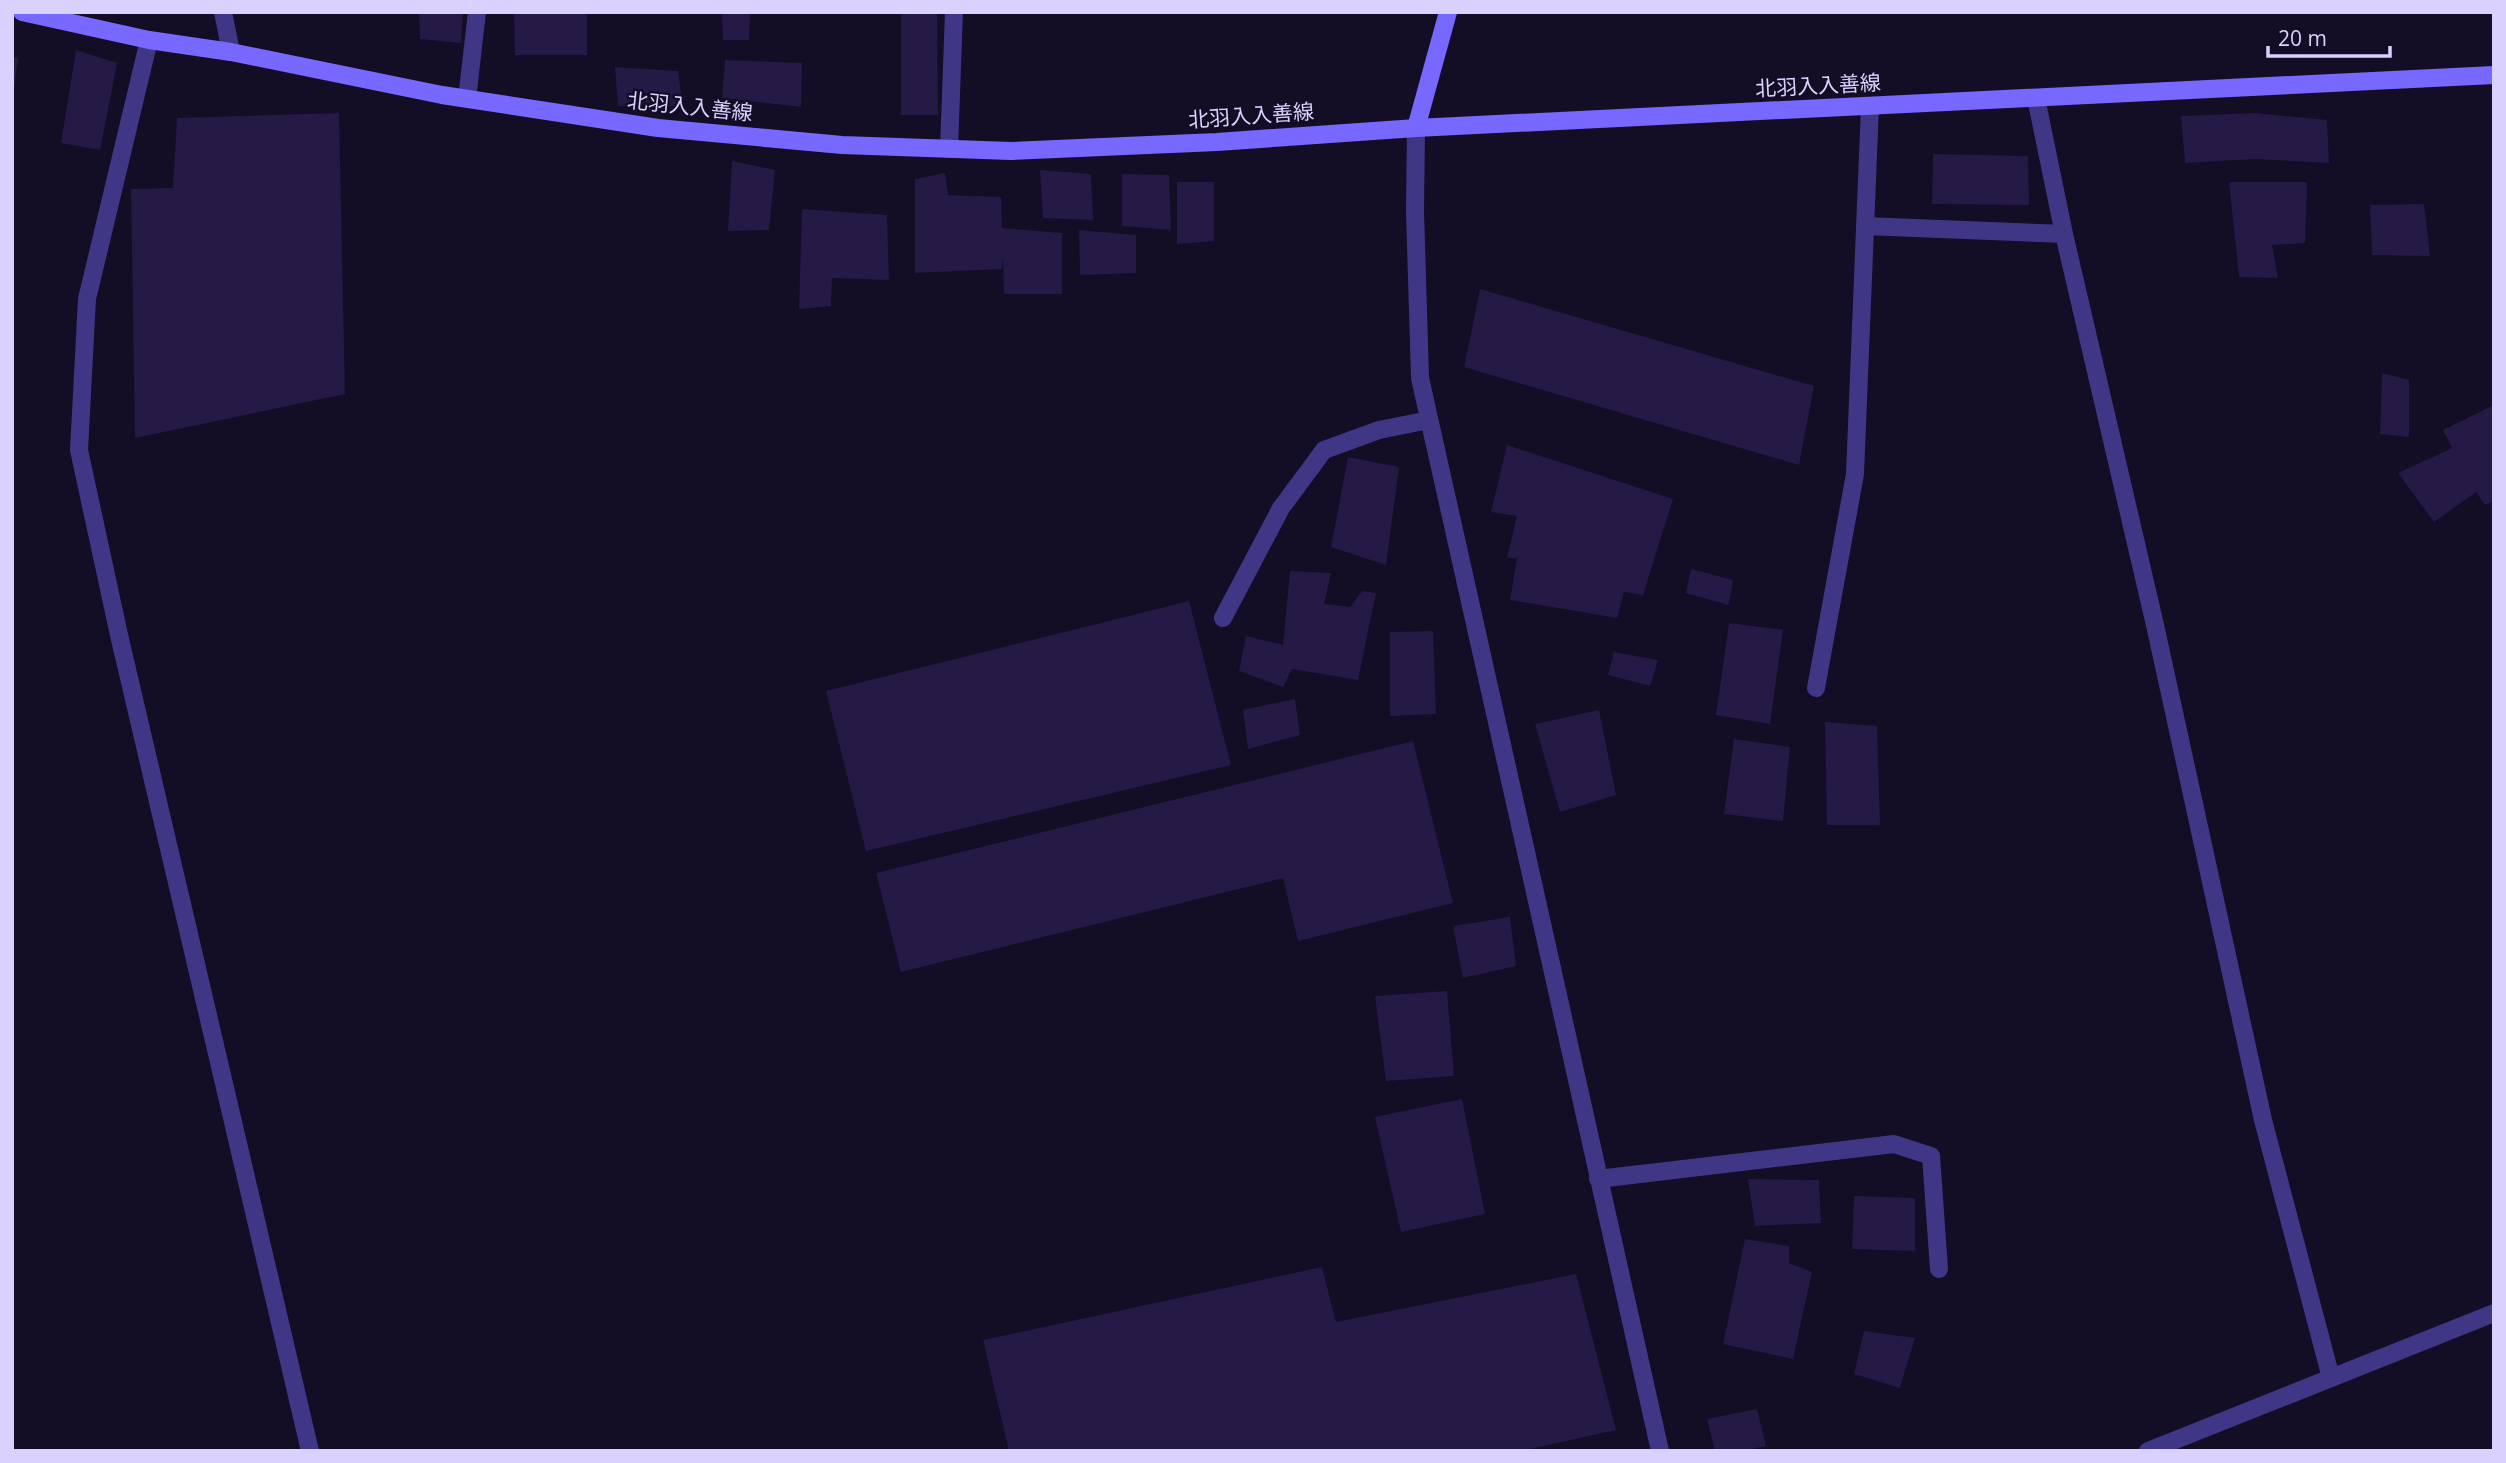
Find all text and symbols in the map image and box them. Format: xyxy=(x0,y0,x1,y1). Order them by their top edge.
scale bar xyxy=(2268,14,2390,58)
text: 20 m xyxy=(2278,24,2327,52)
street label: 北羽入入善線 xyxy=(1754,68,1882,102)
street label: 北羽入入善線 xyxy=(626,85,754,127)
street label: 北羽入入善線 xyxy=(1187,97,1315,133)

